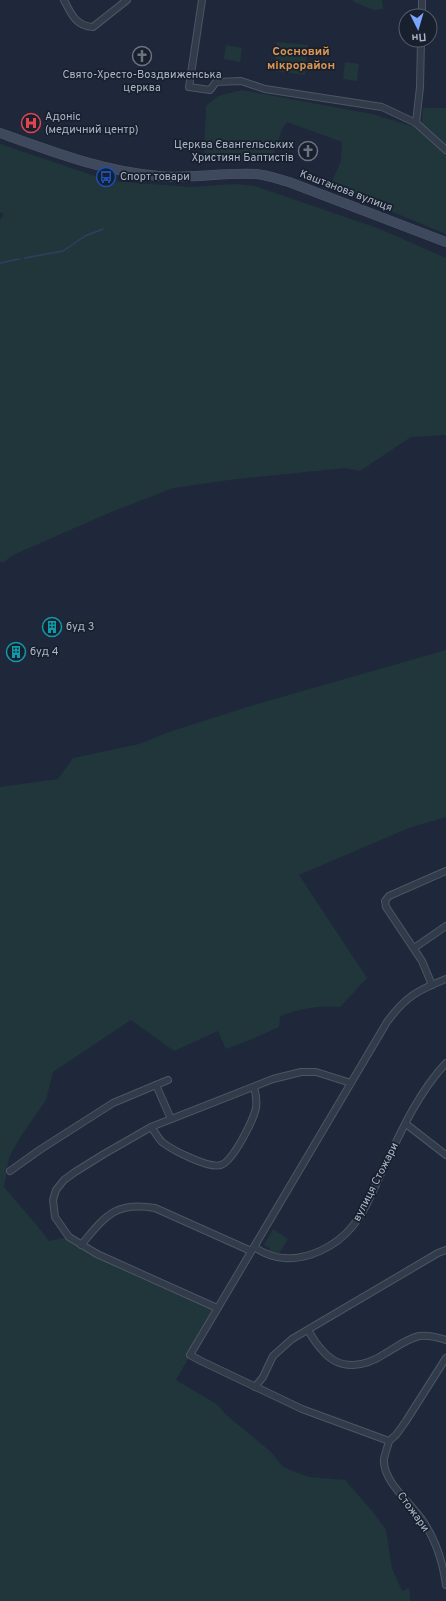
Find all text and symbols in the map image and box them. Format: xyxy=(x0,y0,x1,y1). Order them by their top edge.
north arrow xyxy=(398,8,438,48)
text: Пн xyxy=(411,29,427,45)
district label: Сосновий мікрорайон xyxy=(267,44,335,74)
church icon: Свято-Хресто-Воздвиженська церква xyxy=(131,45,153,67)
place label: Свято-Хресто-Воздвиженська церква xyxy=(62,68,222,95)
place label: Адоніс (медичний центр) xyxy=(45,110,139,137)
hospital icon: Адоніс (медичний центр) xyxy=(20,112,42,134)
place label: Церква Євангельських Християн Баптистів xyxy=(174,138,294,165)
church icon: Церква Євангельських Християн Баптистів xyxy=(297,140,319,162)
bus stop icon: Спорт товари xyxy=(95,166,117,188)
street label: Каштанова вулиця xyxy=(298,167,394,215)
place label: Спорт товари xyxy=(120,170,190,184)
building icon: буд 3 xyxy=(41,616,63,638)
place label: буд 3 xyxy=(66,620,94,634)
building icon: буд 4 xyxy=(5,641,27,663)
place label: буд 4 xyxy=(30,645,59,659)
street label: вулиця Стожари xyxy=(350,1140,402,1224)
street label: Стожари xyxy=(394,1489,432,1535)

